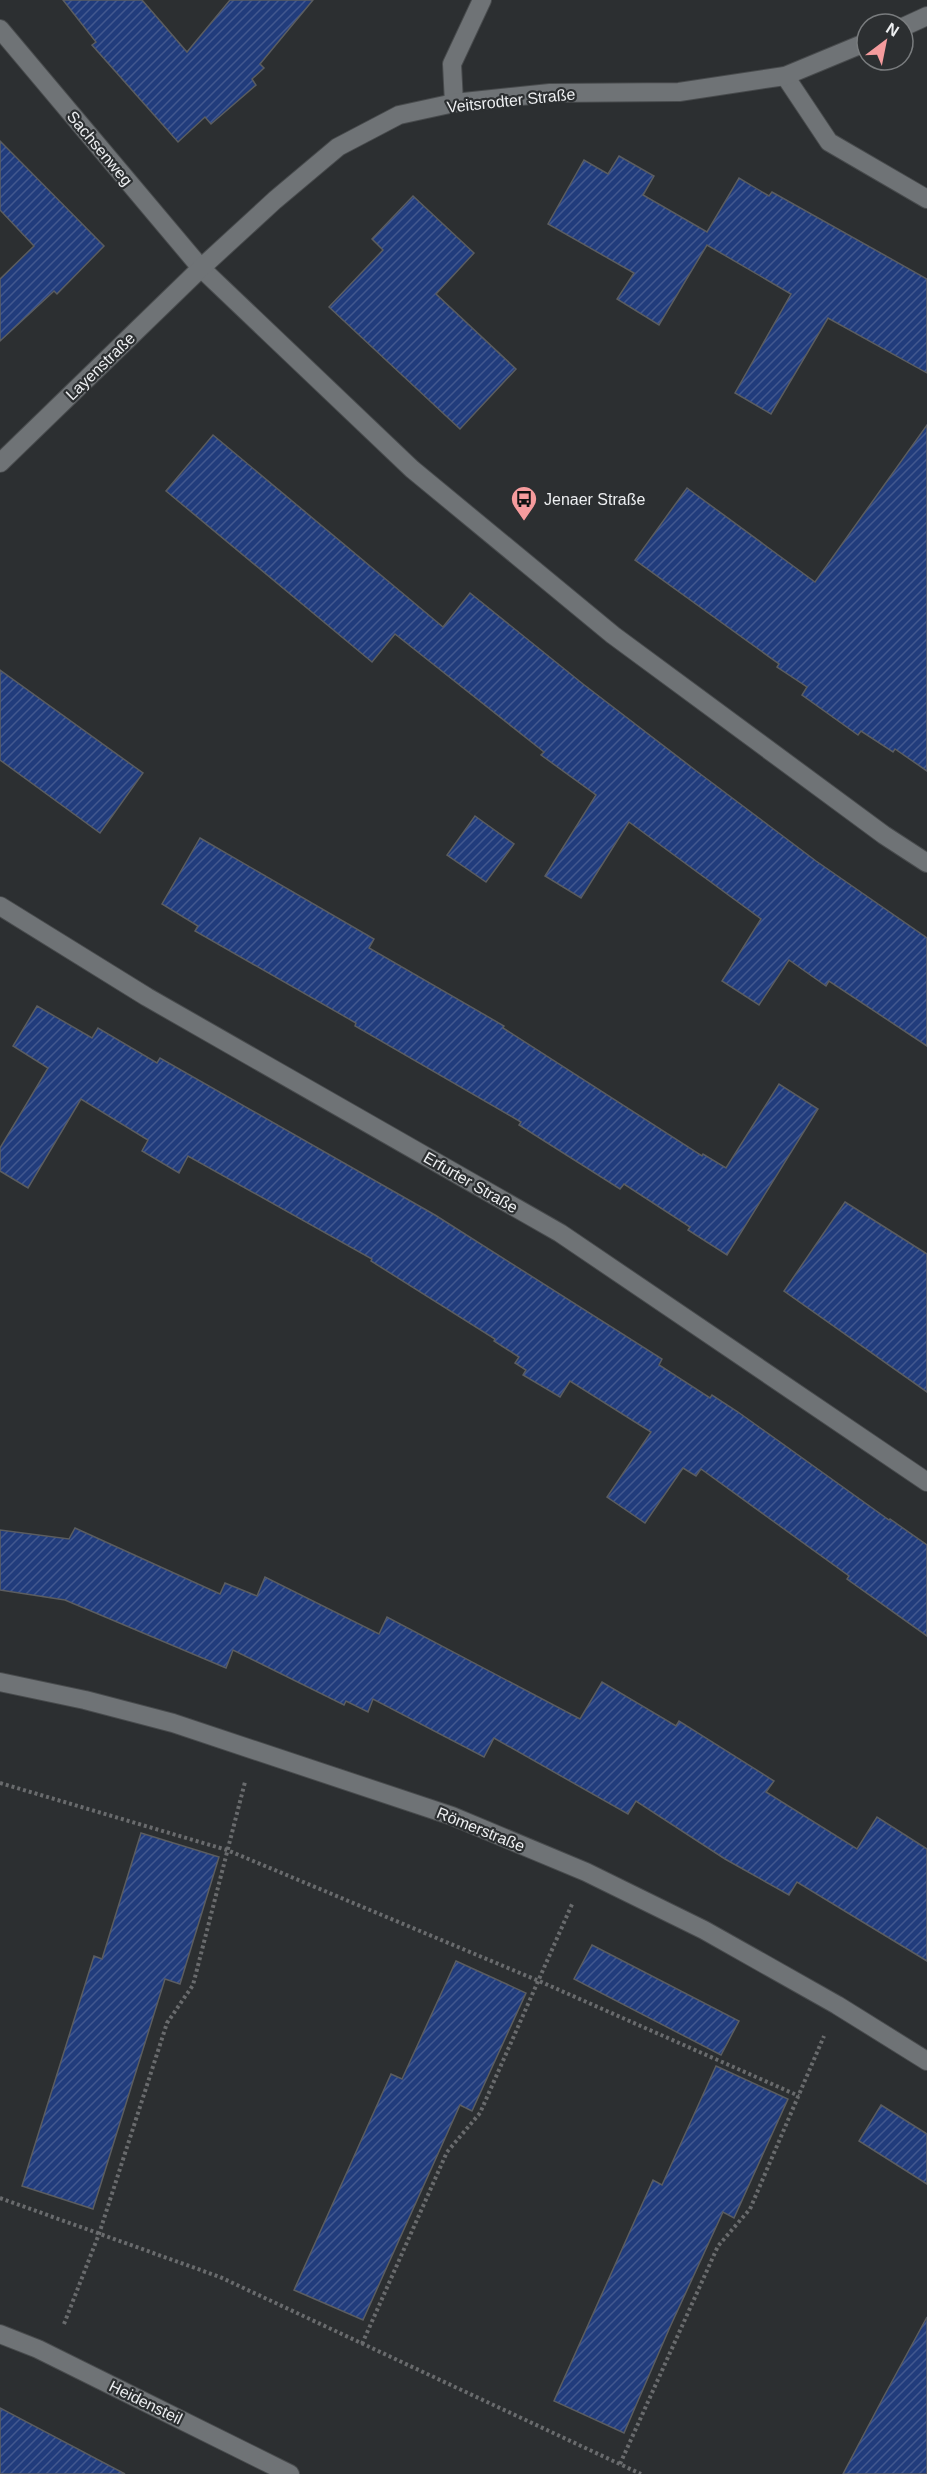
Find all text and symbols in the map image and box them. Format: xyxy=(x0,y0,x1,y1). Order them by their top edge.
north arrow xyxy=(855,12,915,72)
text: N xyxy=(883,19,902,40)
street label: Veitsrodter Straße xyxy=(446,85,576,116)
street label: Sachsenweg xyxy=(64,108,136,189)
street label: Layenstraße xyxy=(62,329,138,403)
bus stop icon: Jenaer Straße xyxy=(509,484,539,522)
place label: Jenaer Straße xyxy=(544,491,645,508)
street label: Erfurter Straße xyxy=(421,1149,521,1216)
street label: Römerstraße xyxy=(434,1804,527,1855)
street label: Heidensteil xyxy=(106,2377,185,2427)

